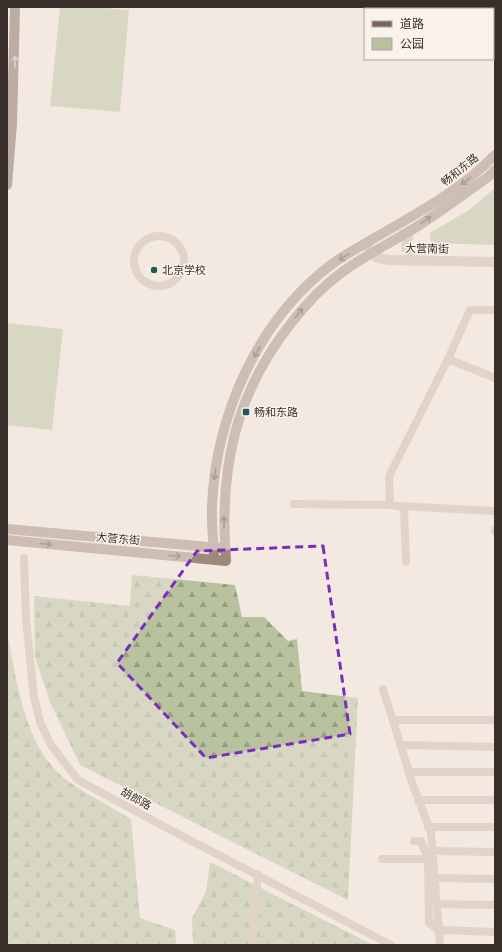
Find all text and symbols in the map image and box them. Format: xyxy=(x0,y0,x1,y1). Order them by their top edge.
legend xyxy=(364,8,494,60)
text: 道路 xyxy=(400,17,424,30)
text: 公园 xyxy=(400,38,424,50)
one-way arrow xyxy=(11,56,18,69)
street label: 畅和东路 xyxy=(439,151,481,188)
one-way arrow xyxy=(460,177,471,185)
one-way arrow xyxy=(420,216,431,224)
street label: 大营南街 xyxy=(405,242,449,255)
one-way arrow xyxy=(339,253,350,261)
place label: 北京学校 xyxy=(162,264,206,276)
marker: 北京学校 xyxy=(149,265,159,275)
one-way arrow xyxy=(295,307,304,318)
one-way arrow xyxy=(252,346,260,358)
place label: 畅和东路 xyxy=(254,406,298,418)
marker: 畅和东路 xyxy=(241,407,251,417)
one-way arrow xyxy=(211,467,219,480)
one-way arrow xyxy=(220,516,228,529)
street label: 大营东街 xyxy=(96,531,140,546)
one-way arrow xyxy=(39,540,52,548)
one-way arrow xyxy=(168,553,181,560)
street label: 胡郎路 xyxy=(119,785,154,812)

